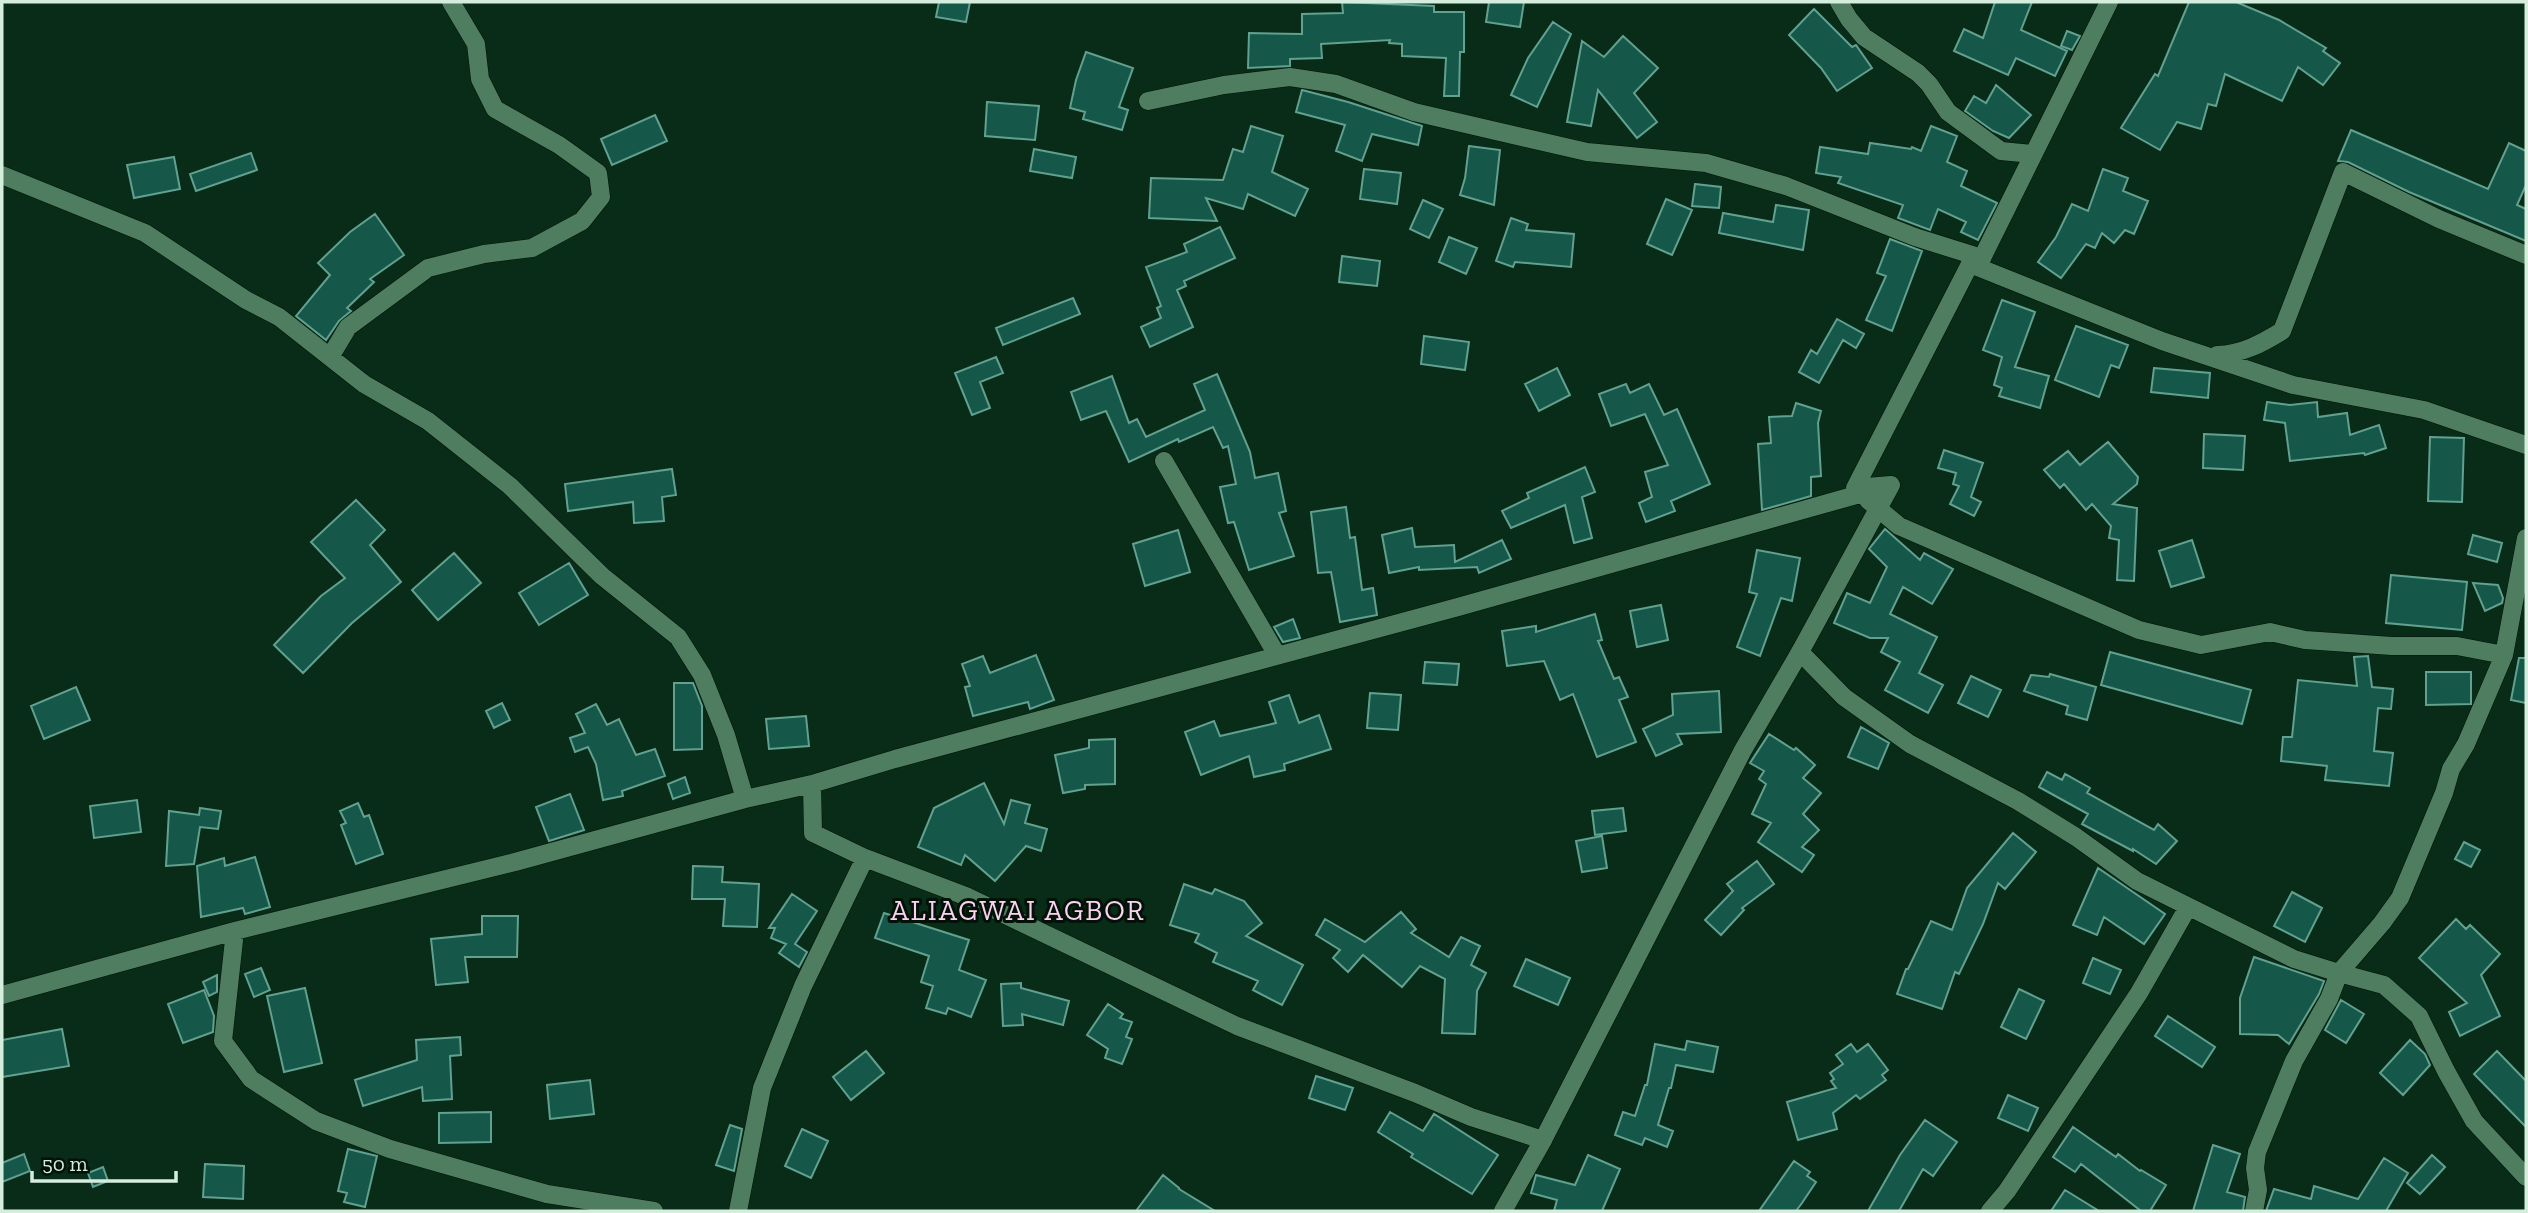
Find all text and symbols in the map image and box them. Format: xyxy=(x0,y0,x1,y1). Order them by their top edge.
district label: ALIAGWAI AGBOR xyxy=(890,894,1146,927)
scale bar xyxy=(32,1140,175,1184)
text: 50 m xyxy=(42,1151,88,1176)

